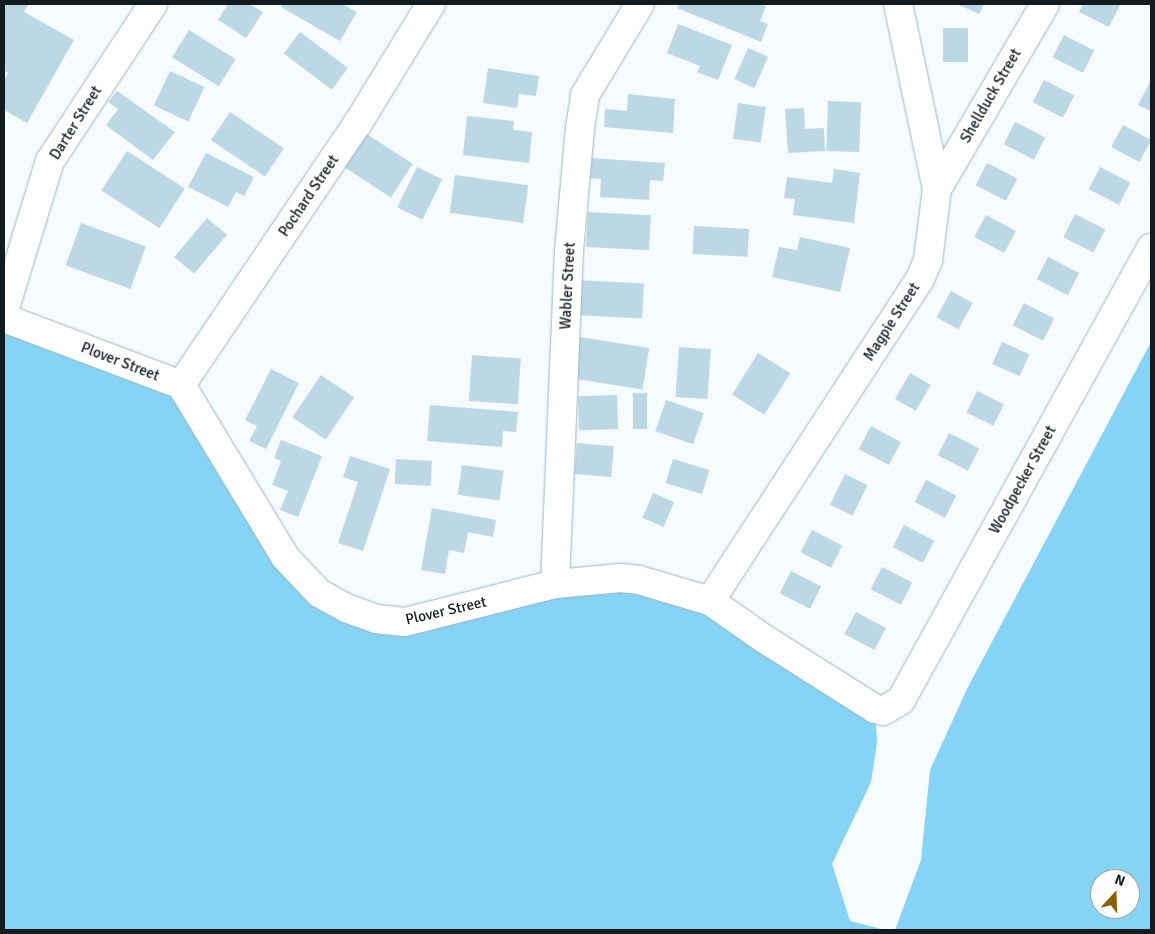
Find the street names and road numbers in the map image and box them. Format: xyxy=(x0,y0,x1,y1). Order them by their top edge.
street label: Shellduck Street xyxy=(957,46,1025,146)
street label: Darter Street xyxy=(46,83,106,163)
street label: Pochard Street xyxy=(275,152,343,240)
street label: Wabler Street xyxy=(557,242,579,330)
street label: Magpie Street xyxy=(860,280,924,364)
street label: Plover Street xyxy=(78,339,162,385)
street label: Woodpecker Street xyxy=(986,423,1060,537)
street label: Plover Street xyxy=(404,593,488,629)

